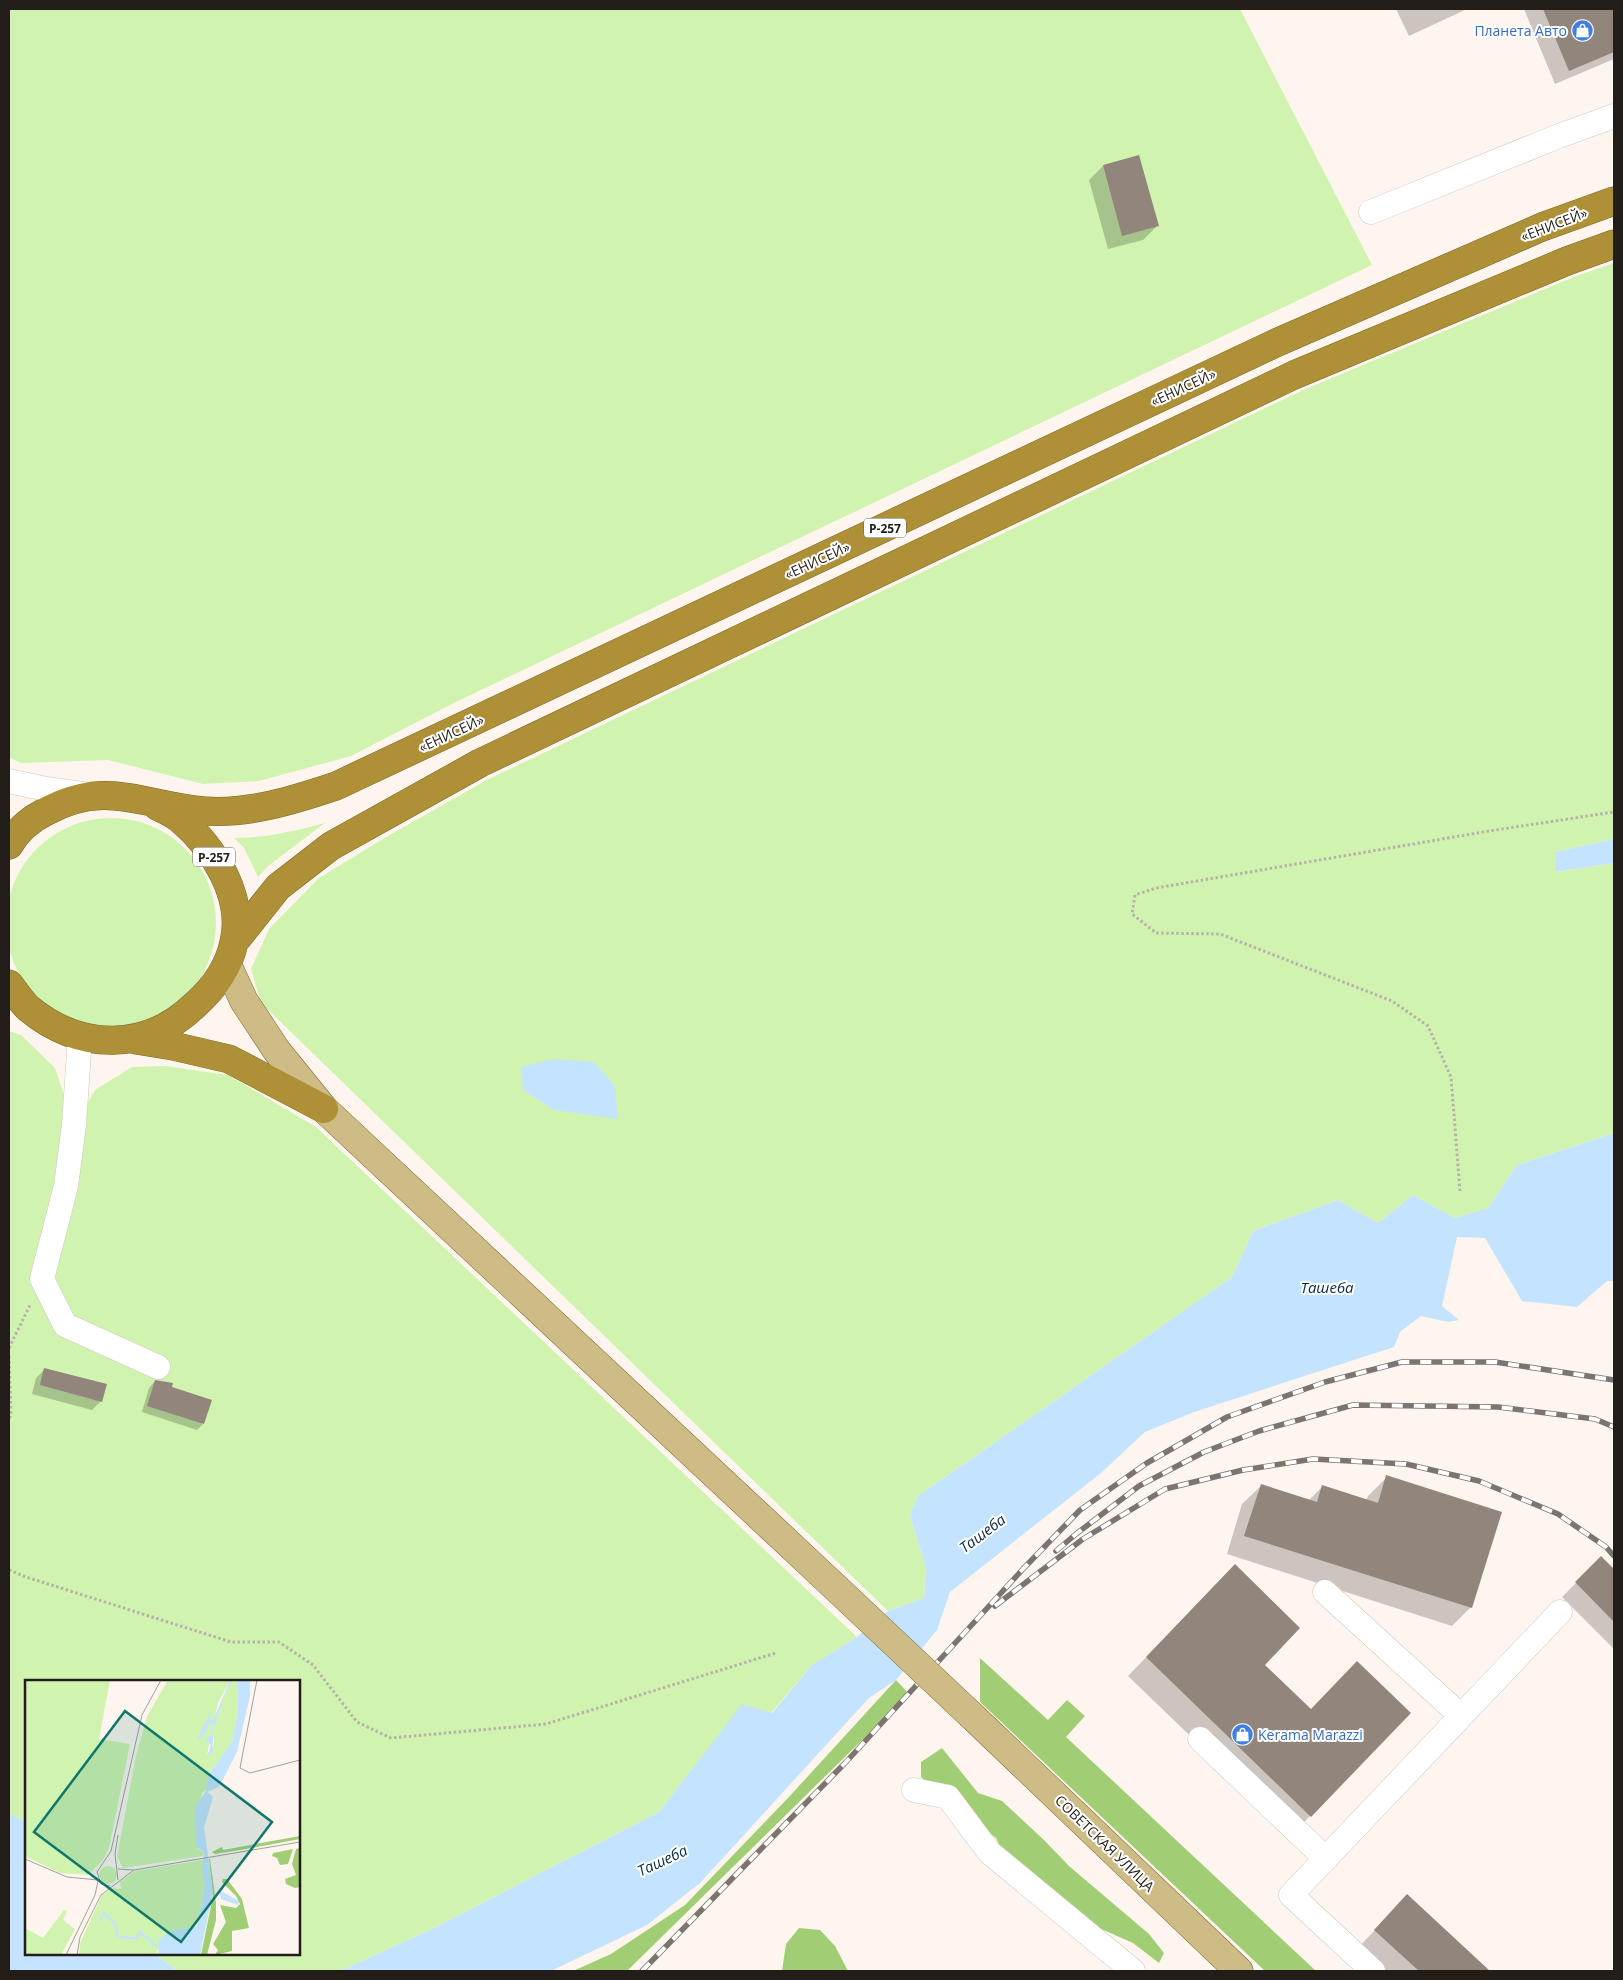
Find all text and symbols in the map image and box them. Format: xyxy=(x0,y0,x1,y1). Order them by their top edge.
shop icon: Планета Авто xyxy=(1571,18,1595,42)
place label: Планета Авто xyxy=(1474,21,1567,40)
street label: «ЕНИСЕЙ» xyxy=(1518,203,1590,245)
street label: «ЕНИСЕЙ» xyxy=(1147,364,1219,410)
road number: Р-257 xyxy=(864,518,906,538)
street label: «ЕНИСЕЙ» xyxy=(781,537,853,583)
street label: «ЕНИСЕЙ» xyxy=(415,710,487,756)
road number: Р-257 xyxy=(193,848,235,866)
water label: Ташеба xyxy=(1300,1277,1354,1297)
water label: Ташеба xyxy=(955,1509,1010,1557)
inset map xyxy=(25,1680,300,1955)
shop icon: Kerama Marazzi xyxy=(1230,1722,1254,1746)
place label: Kerama Marazzi xyxy=(1258,1725,1363,1744)
street label: СОВЕТСКАЯ УЛИЦА xyxy=(1051,1791,1159,1896)
water label: Ташеба xyxy=(634,1839,691,1880)

